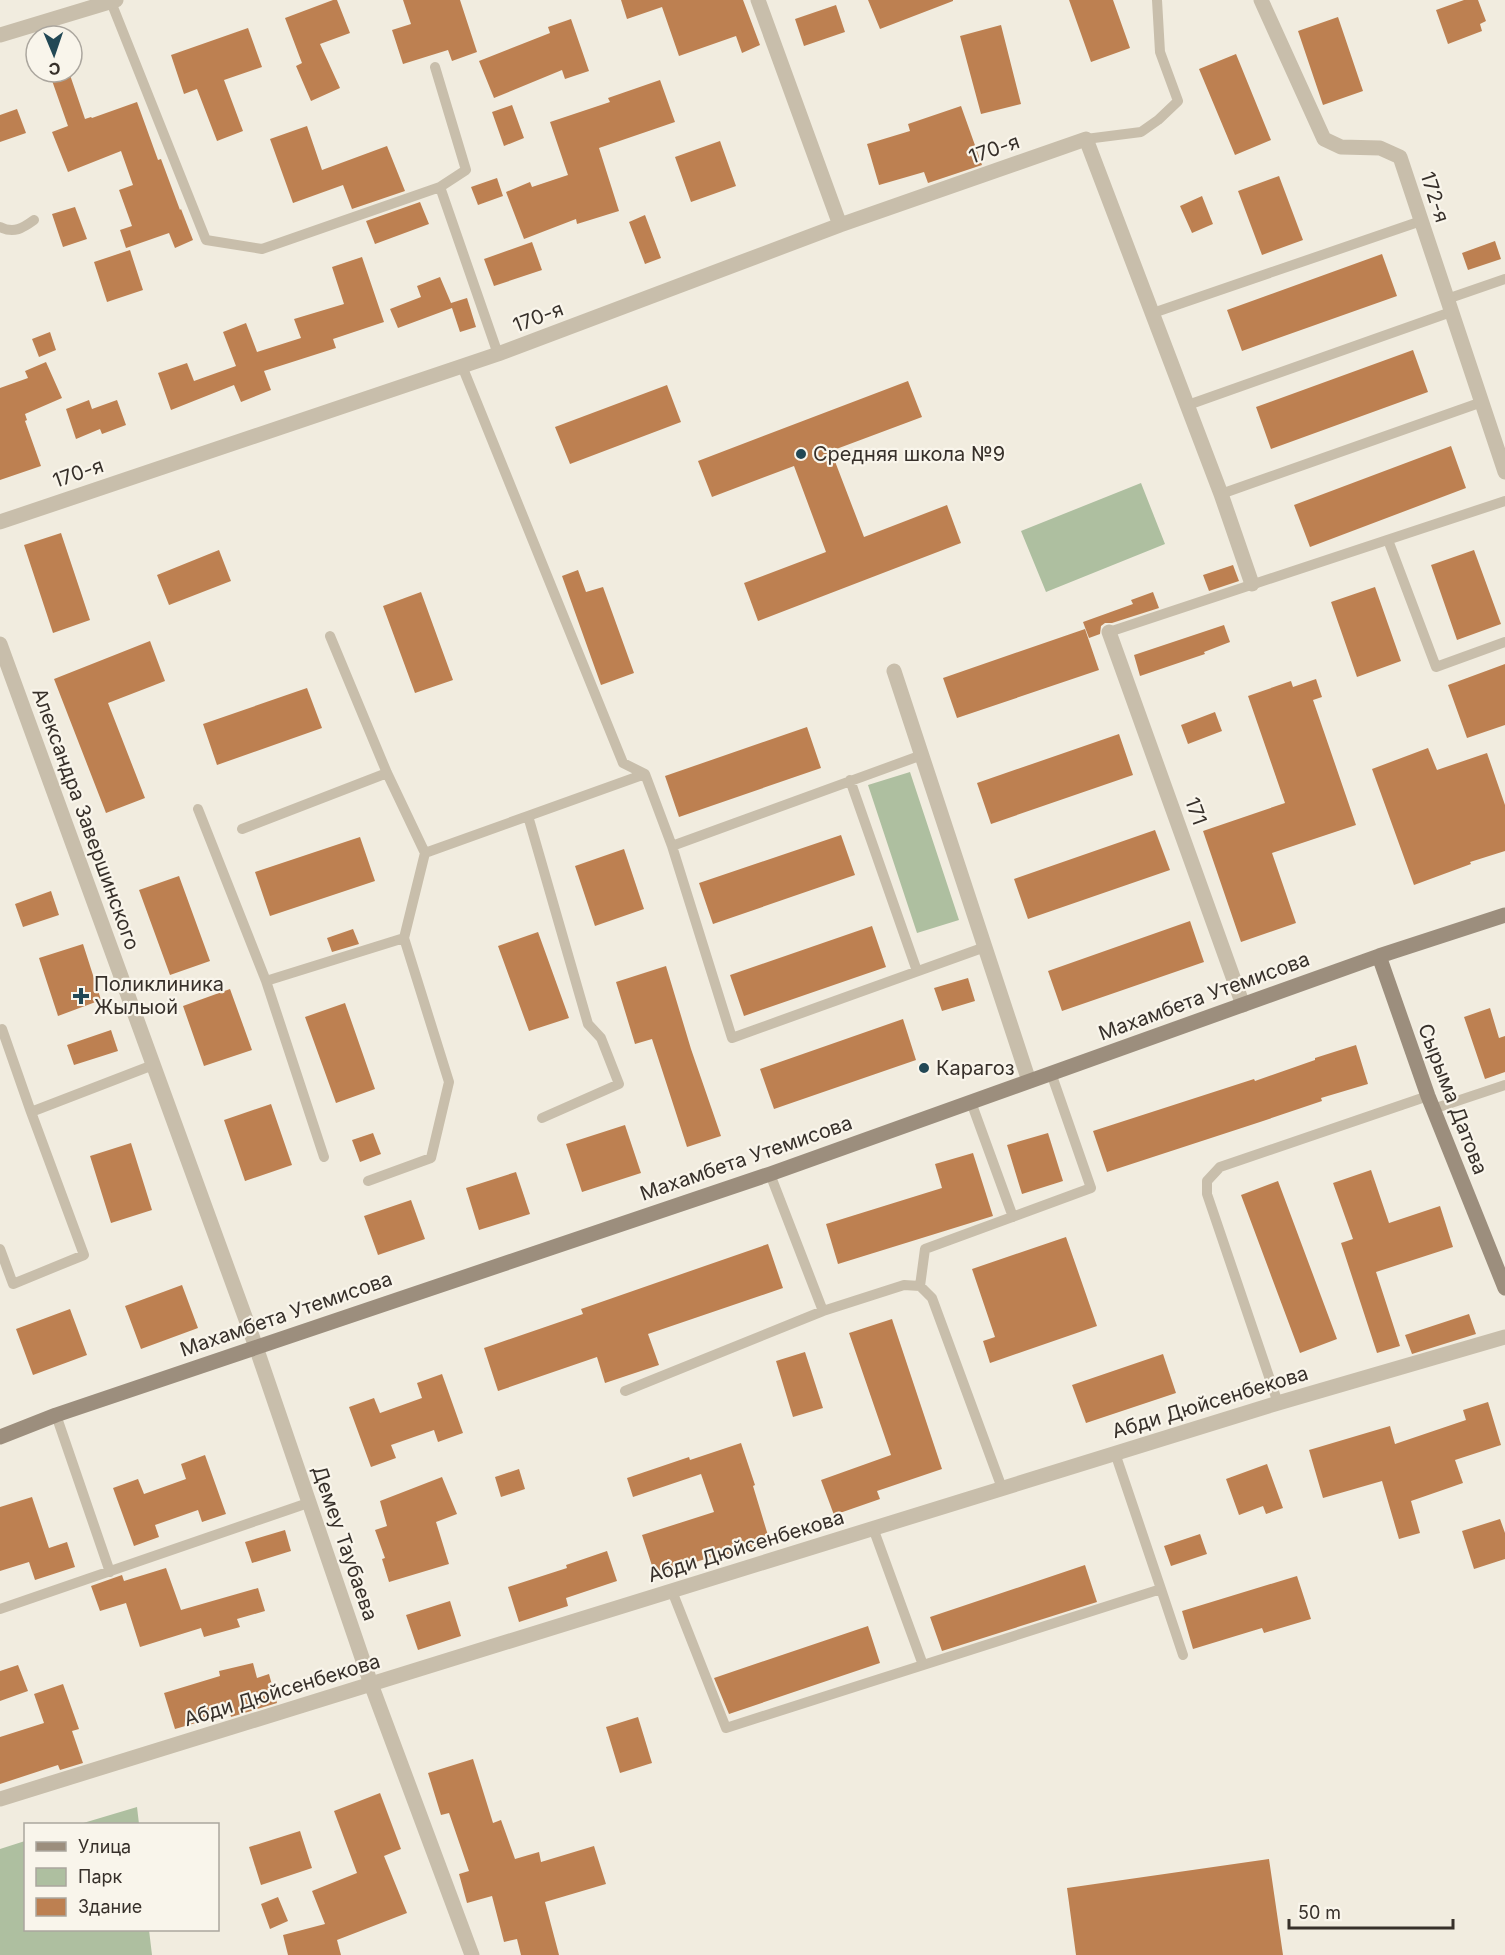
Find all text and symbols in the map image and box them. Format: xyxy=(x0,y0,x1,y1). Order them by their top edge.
north arrow xyxy=(24,24,84,84)
text: С xyxy=(48,59,61,79)
street label: 170-я xyxy=(965,129,1023,169)
street label: 172-я xyxy=(1416,169,1454,225)
street label: 170-я xyxy=(509,296,567,338)
place label: Средняя школа №9 xyxy=(813,442,1005,466)
marker: Средняя школа №9 xyxy=(794,447,808,461)
street label: 170-я xyxy=(49,453,107,493)
street label: Александра Завершинского xyxy=(27,685,145,953)
street label: 171 xyxy=(1180,794,1212,828)
street label: Махамбета Утемисова xyxy=(1095,947,1313,1045)
place label: Поликлиника Жылыой xyxy=(94,972,224,1019)
marker: Поликлиника Жылыой xyxy=(72,987,90,1005)
street label: Сырыма Датова xyxy=(1413,1020,1493,1178)
place label: Карагоз xyxy=(936,1056,1015,1080)
marker: Карагоз xyxy=(917,1061,931,1075)
street label: Махамбета Утемисова xyxy=(637,1110,855,1206)
street label: Махамбета Утемисова xyxy=(177,1266,395,1362)
street label: Абди Дюйсенбекова xyxy=(1109,1361,1311,1443)
street label: Демеу Таубаева xyxy=(307,1462,383,1624)
street label: Абди Дюйсенбекова xyxy=(645,1505,847,1587)
street label: Абди Дюйсенбекова xyxy=(181,1649,383,1731)
legend xyxy=(24,1823,219,1931)
text: Улица xyxy=(78,1836,131,1857)
text: Парк xyxy=(78,1866,123,1887)
scale bar xyxy=(1289,1892,1452,1930)
text: Здание xyxy=(78,1896,142,1917)
text: 50 m xyxy=(1298,1902,1341,1923)

